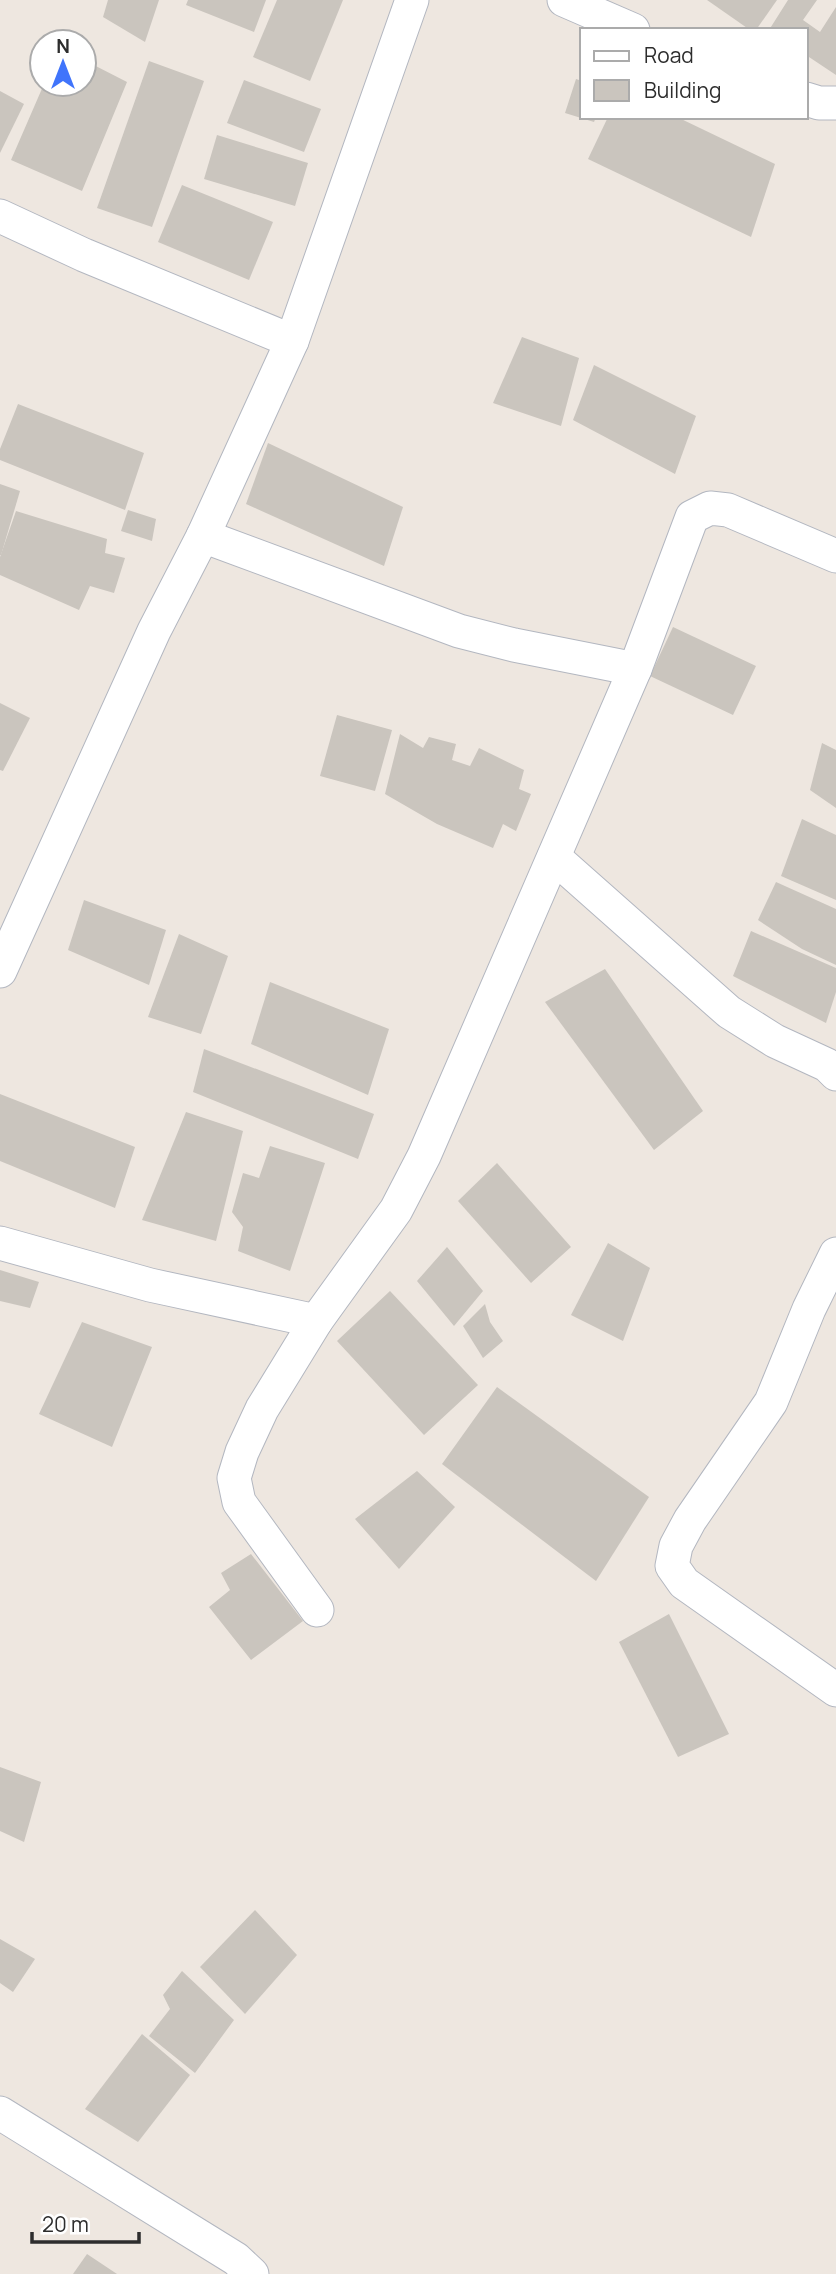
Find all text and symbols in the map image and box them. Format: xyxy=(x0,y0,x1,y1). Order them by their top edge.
north arrow xyxy=(28,28,98,98)
legend xyxy=(580,28,808,119)
text: N xyxy=(56,33,70,59)
text: Road xyxy=(644,41,694,69)
text: Building xyxy=(644,76,721,104)
scale bar xyxy=(32,2200,138,2244)
text: 20 m xyxy=(42,2210,89,2238)

